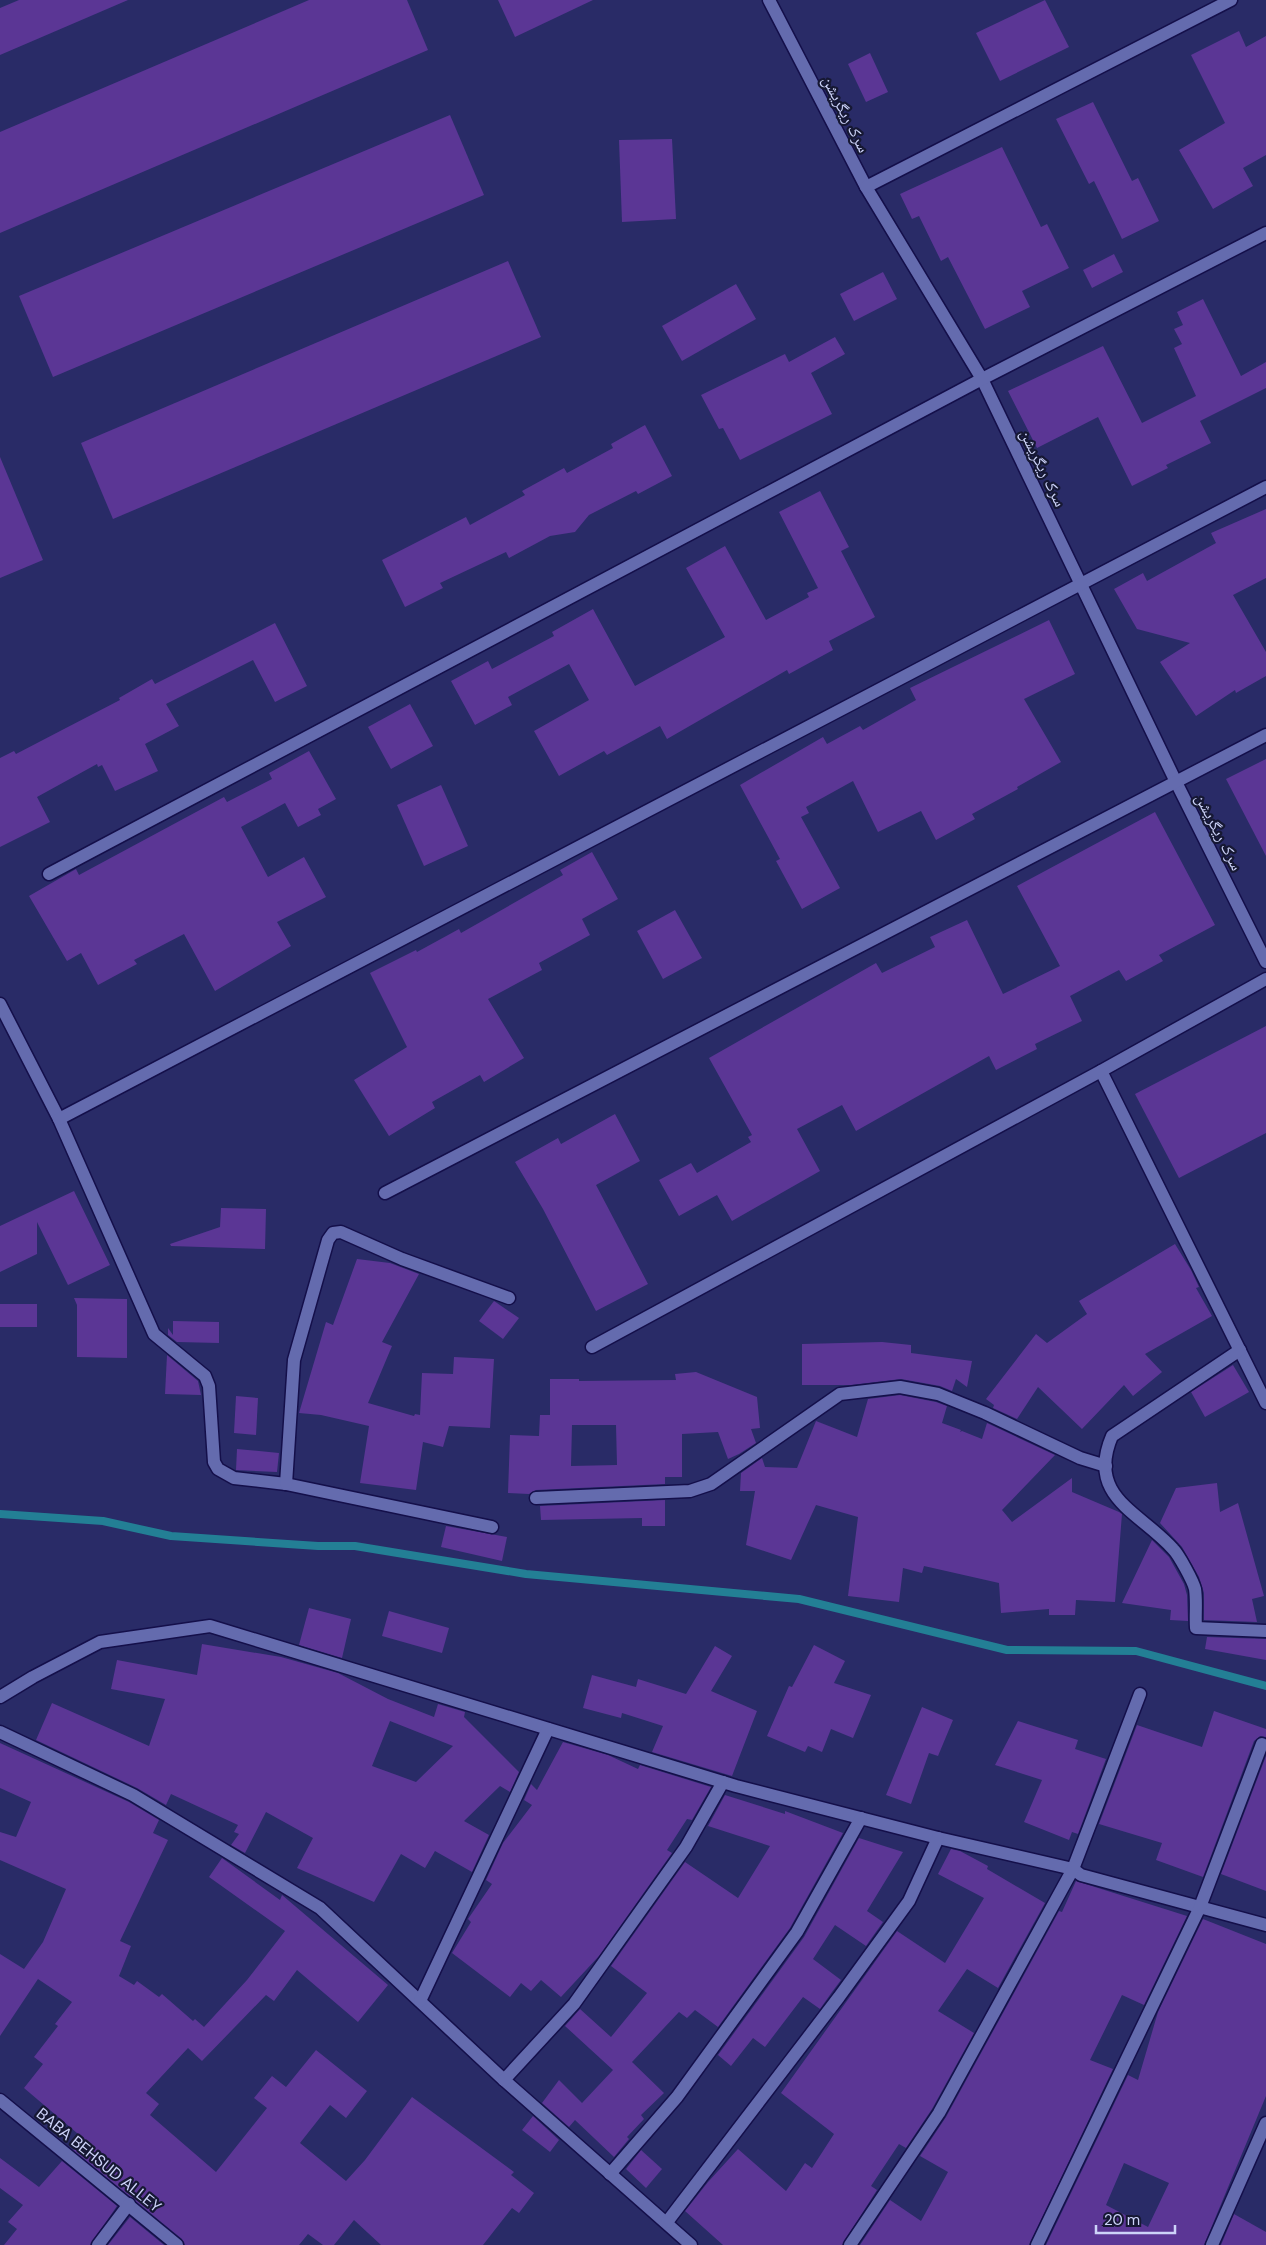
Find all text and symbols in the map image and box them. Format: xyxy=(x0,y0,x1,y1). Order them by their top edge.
street label: سرک ریگریشن xyxy=(818,72,874,156)
street label: سرک ریگریشن xyxy=(1015,426,1071,510)
street label: سرک ریگریشن xyxy=(1191,790,1247,874)
street label: BABA BEHSUD ALLEY xyxy=(32,2103,166,2217)
scale bar xyxy=(1096,2202,1175,2234)
text: 20 m xyxy=(1104,2210,1140,2230)

